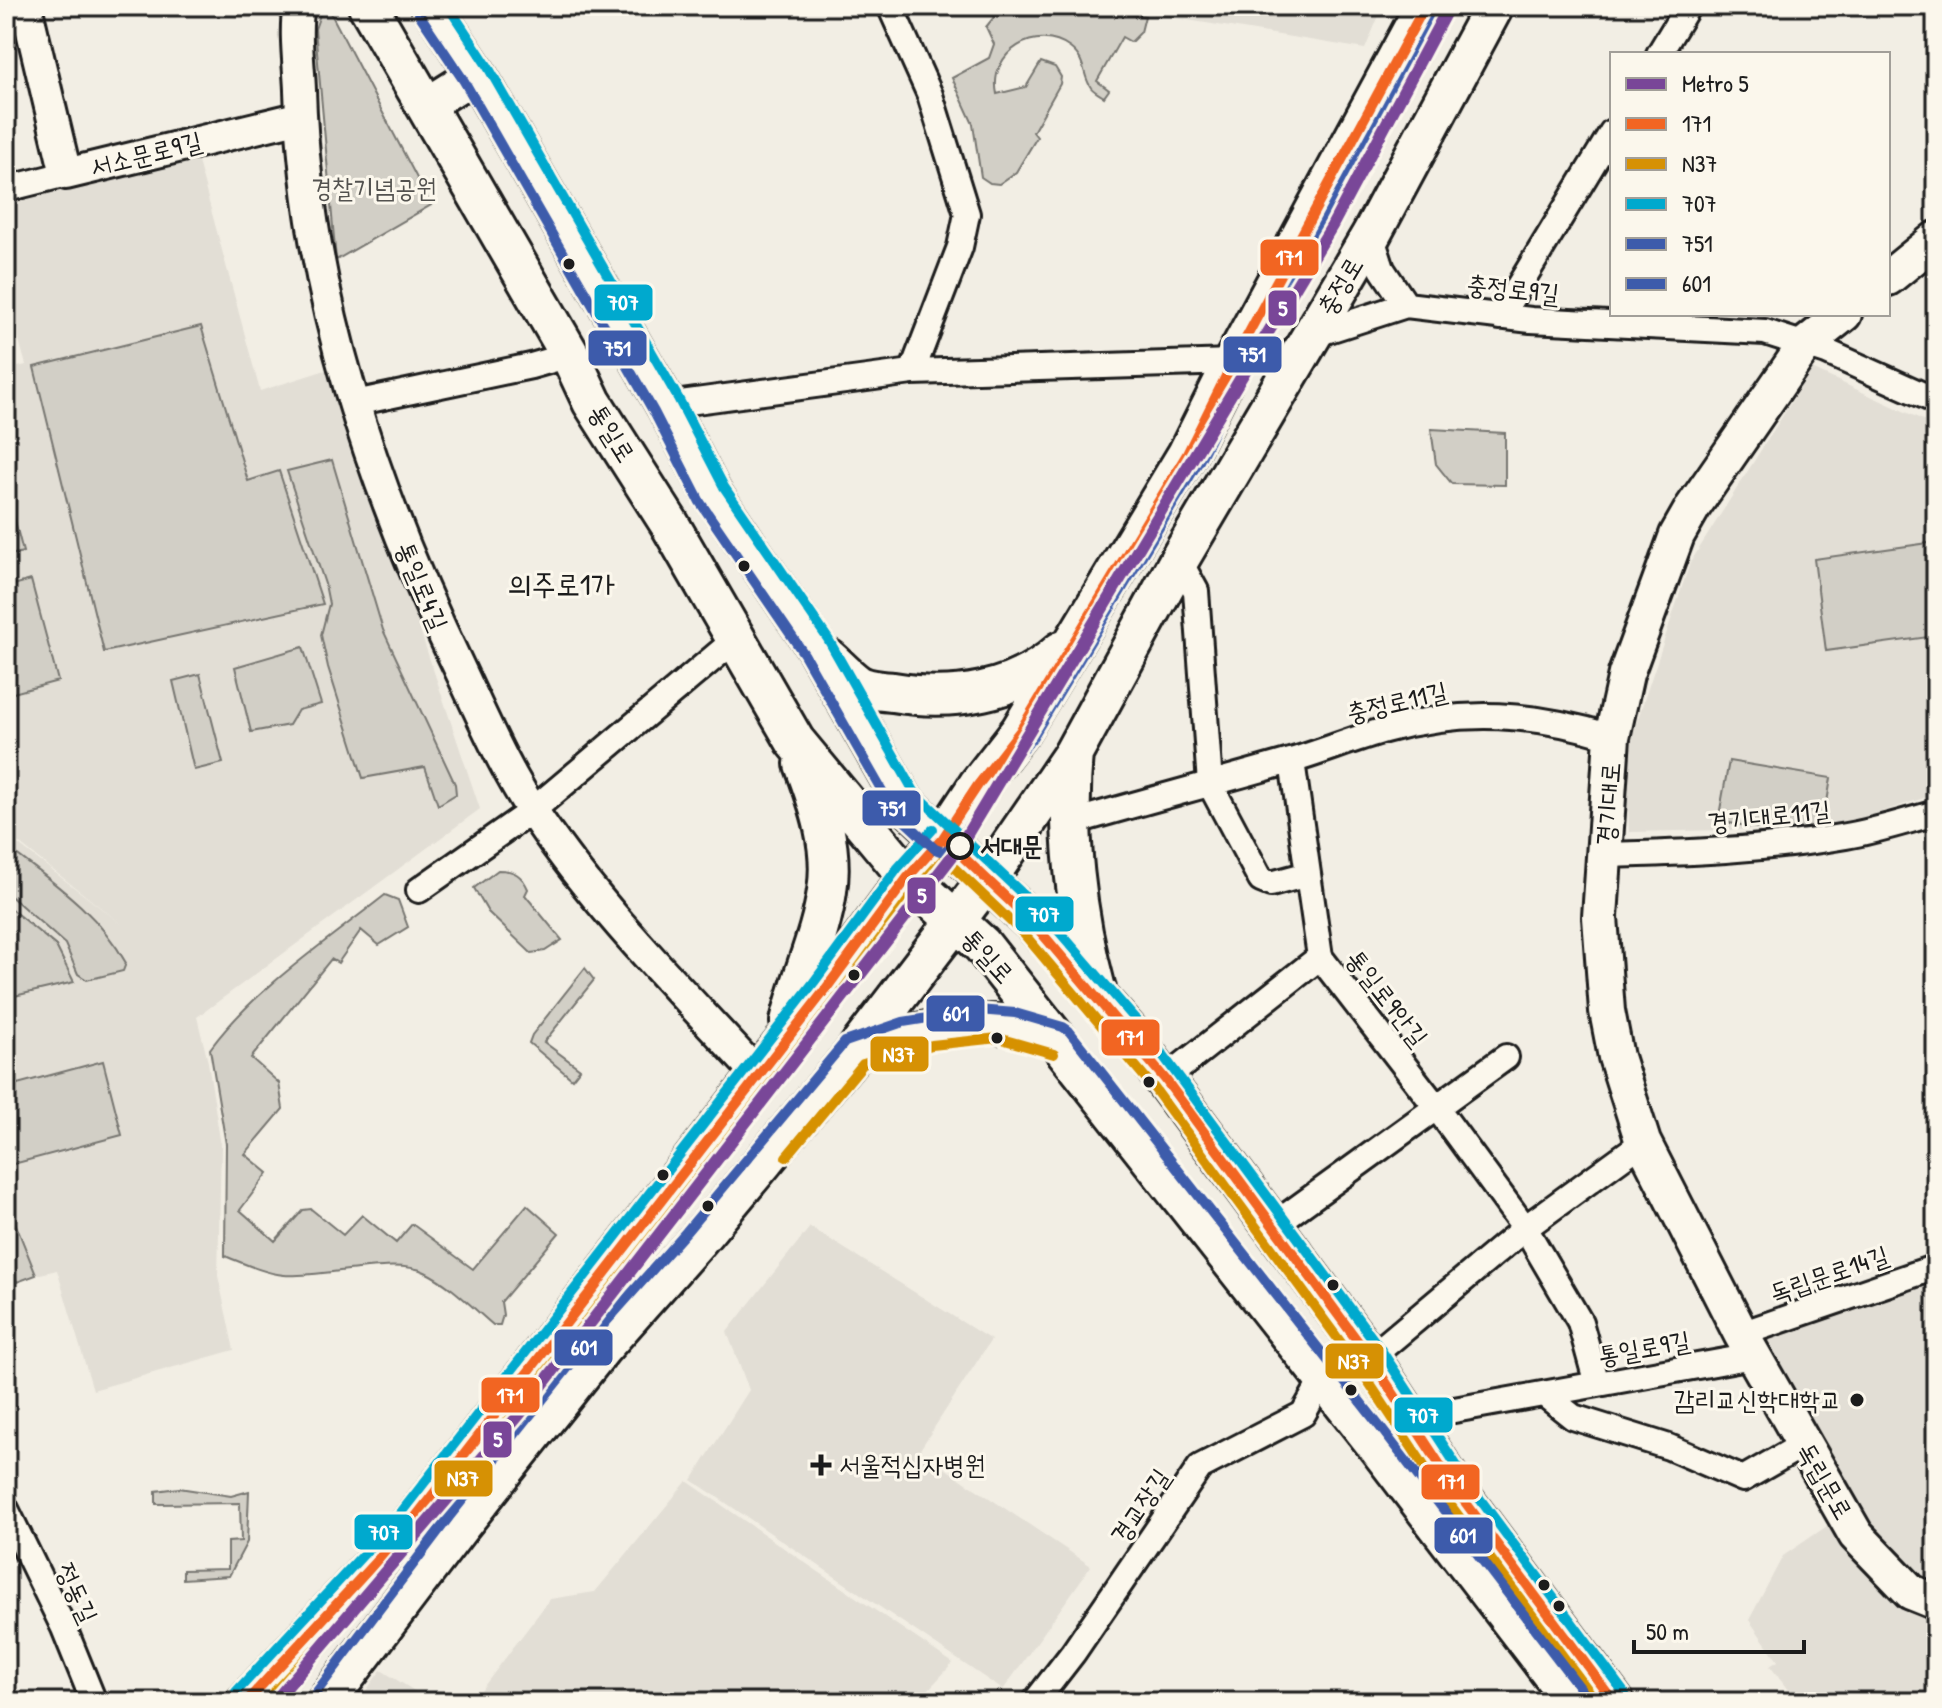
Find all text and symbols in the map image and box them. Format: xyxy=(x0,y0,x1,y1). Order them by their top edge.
legend xyxy=(1610,52,1890,316)
text: Metro 5 xyxy=(1682,67,1749,99)
text: 171 xyxy=(1682,107,1711,139)
street label: 서소문로9길 xyxy=(86,123,206,184)
text: N37 xyxy=(1682,147,1717,179)
park label: 경찰기념공원 xyxy=(311,170,437,205)
text: 707 xyxy=(1682,187,1717,219)
text: 751 xyxy=(1682,227,1713,259)
line badge: 171 xyxy=(1259,238,1320,277)
text: 171 xyxy=(1276,242,1302,272)
street label: 충정로 xyxy=(1308,250,1371,322)
unlabelled marker xyxy=(561,256,577,272)
street label: 충정로9길 xyxy=(1465,266,1561,311)
text: 601 xyxy=(1682,267,1711,299)
line badge: 707 xyxy=(593,283,654,322)
text: 707 xyxy=(606,287,639,317)
line badge: 5 xyxy=(1267,289,1298,327)
text: 5 xyxy=(1278,293,1288,323)
line badge: 751 xyxy=(587,329,648,367)
text: 751 xyxy=(602,333,631,363)
line badge: 751 xyxy=(1222,335,1283,374)
text: 751 xyxy=(1237,339,1266,369)
street label: 통일로 xyxy=(581,397,644,469)
street label: 통일로4길 xyxy=(388,536,457,636)
unlabelled marker xyxy=(736,558,752,574)
district label: 의주로1가 xyxy=(507,564,615,604)
street label: 충정로11길 xyxy=(1343,673,1451,730)
street label: 경기대로 xyxy=(1587,761,1628,847)
line badge: 751 xyxy=(861,789,922,827)
street label: 경기대로11길 xyxy=(1706,792,1832,839)
text: 751 xyxy=(877,793,906,823)
place label: 서대문 xyxy=(980,828,1043,863)
marker: 서대문 xyxy=(947,833,973,859)
line badge: 5 xyxy=(906,876,937,915)
text: 5 xyxy=(917,880,927,910)
line badge: 707 xyxy=(1014,895,1075,933)
text: 707 xyxy=(1027,899,1060,929)
street label: 통일로 xyxy=(954,921,1022,991)
street label: 통일로9안길 xyxy=(1338,942,1436,1054)
unlabelled marker xyxy=(846,967,862,983)
line badge: 601 xyxy=(925,994,986,1033)
text: 601 xyxy=(943,998,969,1028)
line badge: 171 xyxy=(1100,1018,1161,1057)
text: 171 xyxy=(1117,1022,1143,1052)
unlabelled marker xyxy=(989,1030,1005,1046)
line badge: N37 xyxy=(869,1035,930,1073)
text: N37 xyxy=(883,1039,915,1069)
unlabelled marker xyxy=(1141,1074,1157,1090)
unlabelled marker xyxy=(655,1167,671,1183)
unlabelled marker xyxy=(700,1198,716,1214)
street label: 독립문로14길 xyxy=(1765,1237,1893,1310)
unlabelled marker xyxy=(1325,1277,1341,1293)
street label: 통일로9길 xyxy=(1595,1322,1693,1373)
line badge: 601 xyxy=(553,1328,614,1367)
text: 601 xyxy=(571,1332,597,1362)
line badge: N37 xyxy=(1324,1342,1385,1380)
text: N37 xyxy=(1338,1346,1370,1376)
line badge: 171 xyxy=(480,1376,541,1414)
text: 171 xyxy=(497,1380,523,1410)
unlabelled marker xyxy=(1343,1382,1359,1398)
place label: 감리교신학대학교 xyxy=(1674,1382,1841,1417)
marker: 감리교신학대학교 xyxy=(1848,1391,1866,1409)
line badge: 707 xyxy=(1393,1396,1454,1434)
text: 707 xyxy=(1406,1400,1439,1430)
line badge: 5 xyxy=(482,1420,513,1459)
text: 5 xyxy=(493,1424,503,1454)
street label: 독립문로 xyxy=(1789,1436,1862,1526)
place label: 서울적십자병원 xyxy=(839,1447,985,1482)
marker: 서울적십자병원 xyxy=(810,1454,832,1476)
line badge: N37 xyxy=(433,1459,494,1498)
street label: 경교장길 xyxy=(1102,1461,1178,1550)
text: N37 xyxy=(447,1463,479,1493)
line badge: 171 xyxy=(1420,1463,1481,1501)
text: 171 xyxy=(1438,1466,1464,1496)
line badge: 707 xyxy=(353,1513,414,1551)
line badge: 601 xyxy=(1433,1516,1494,1555)
text: 707 xyxy=(367,1517,400,1547)
text: 601 xyxy=(1450,1520,1476,1550)
street label: 정동길 xyxy=(48,1557,107,1629)
unlabelled marker xyxy=(1536,1577,1552,1593)
unlabelled marker xyxy=(1551,1598,1567,1614)
scale bar xyxy=(1634,1604,1804,1654)
text: 50 m xyxy=(1646,1615,1689,1647)

